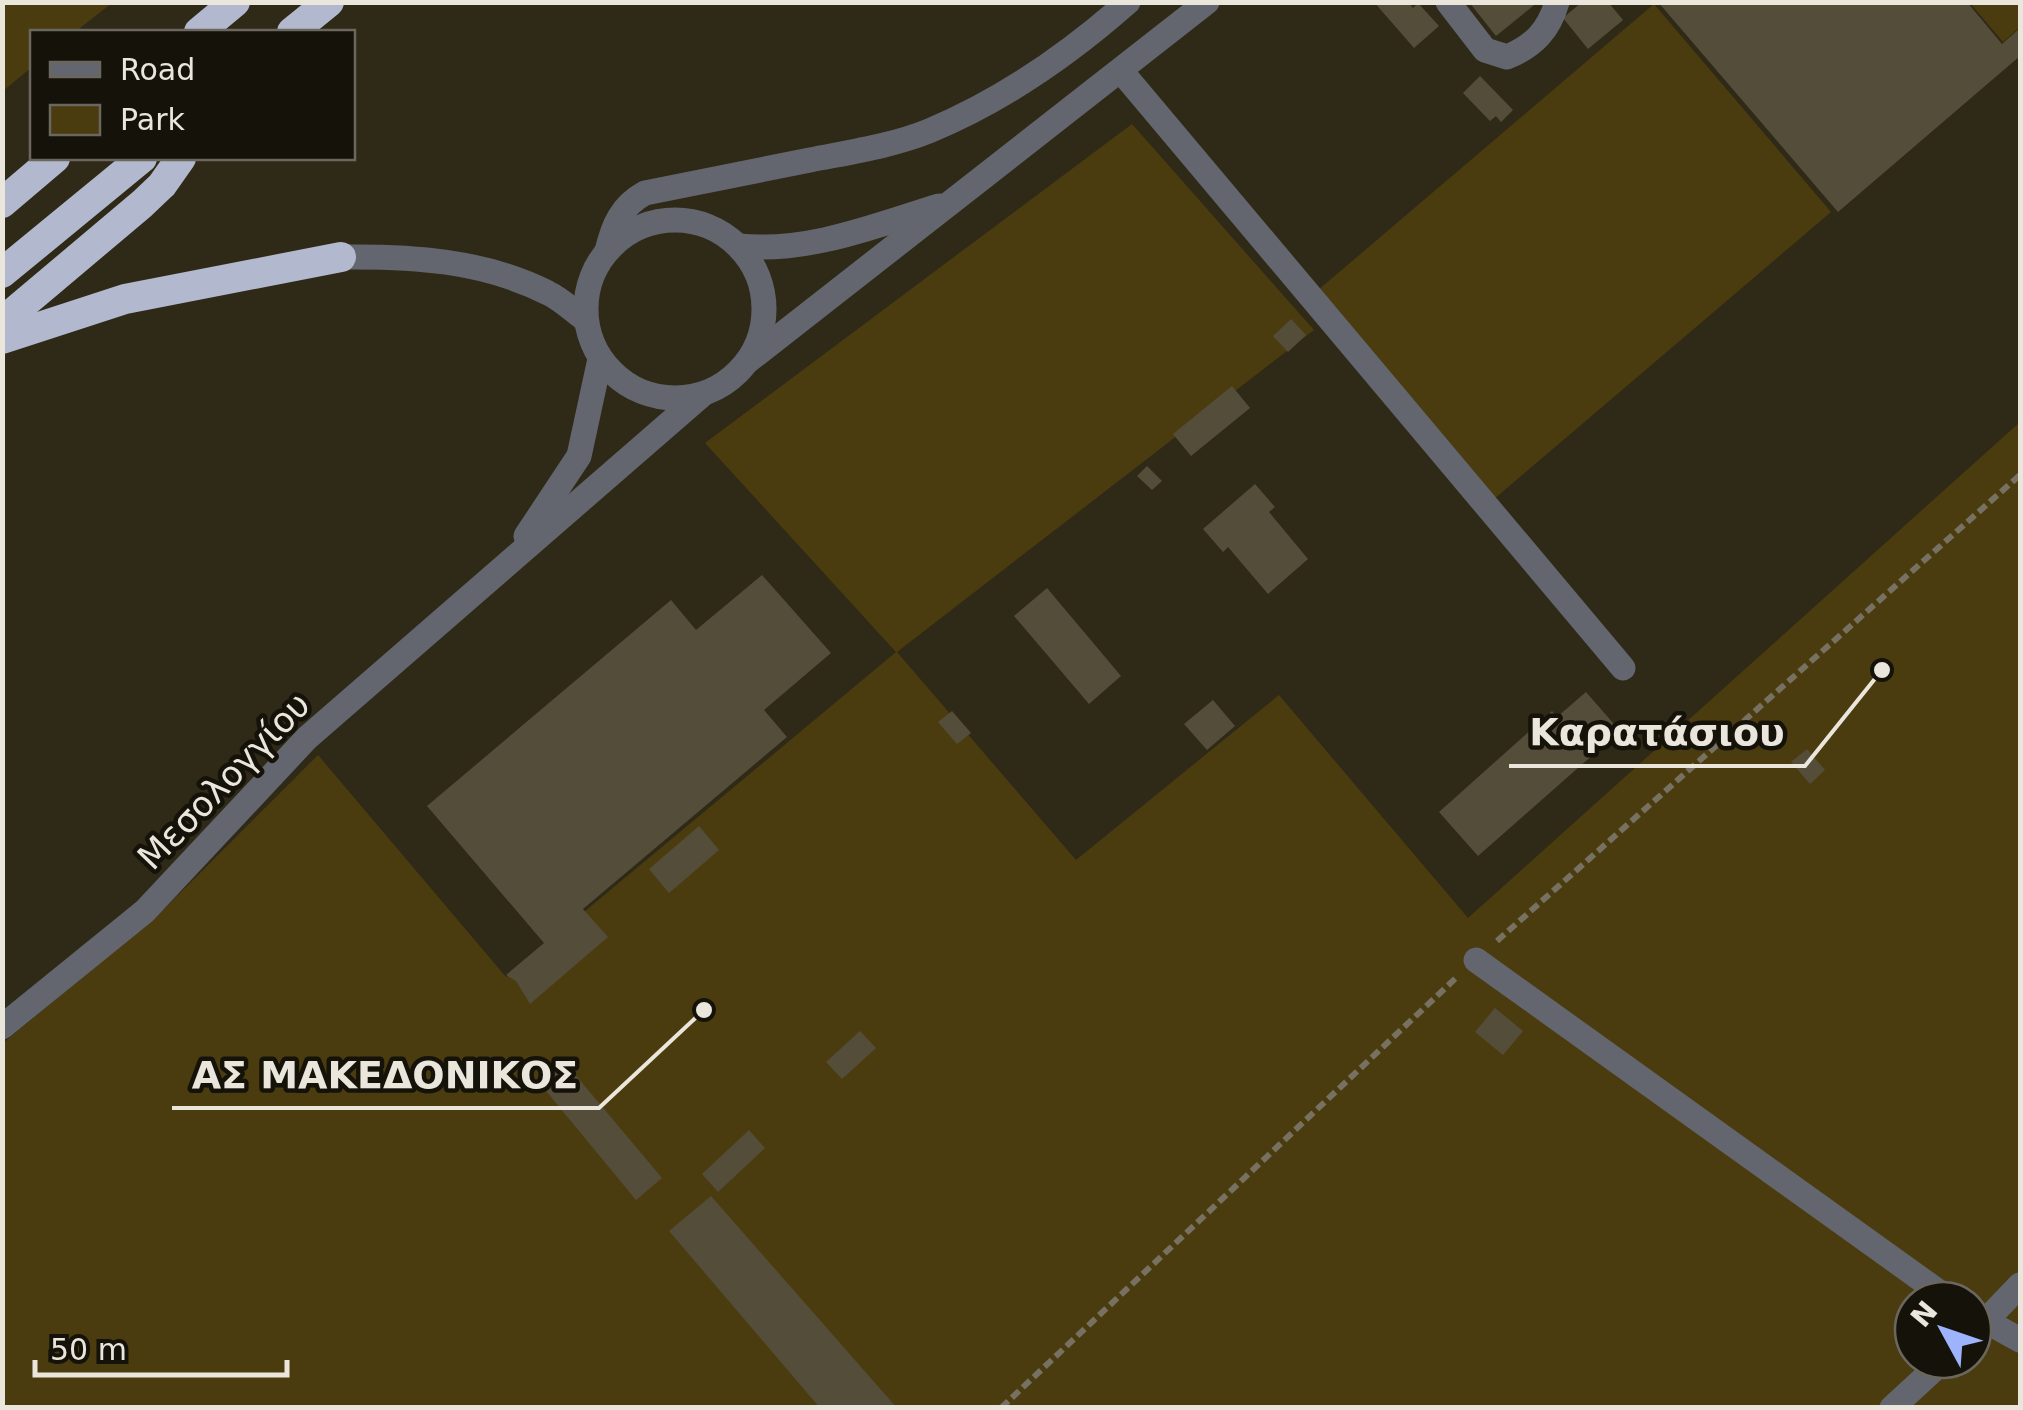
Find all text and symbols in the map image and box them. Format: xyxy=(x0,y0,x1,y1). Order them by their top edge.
legend xyxy=(30,30,355,160)
text: Road xyxy=(120,52,195,87)
text: Park xyxy=(120,102,185,137)
street label: Μεσολογγίου xyxy=(130,684,318,878)
callout: Καρατάσιου xyxy=(1509,698,1805,766)
text: Καρατάσιου xyxy=(1529,710,1785,754)
callout: ΑΣ ΜΑΚΕΔΟΝΙΚΟΣ xyxy=(172,1040,599,1108)
text: ΑΣ ΜΑΚΕΔΟΝΙΚΟΣ xyxy=(192,1053,578,1097)
north arrow xyxy=(1893,1280,1993,1380)
text: N xyxy=(1904,1295,1944,1334)
scale bar xyxy=(35,1315,288,1377)
text: 50 m xyxy=(50,1332,127,1367)

